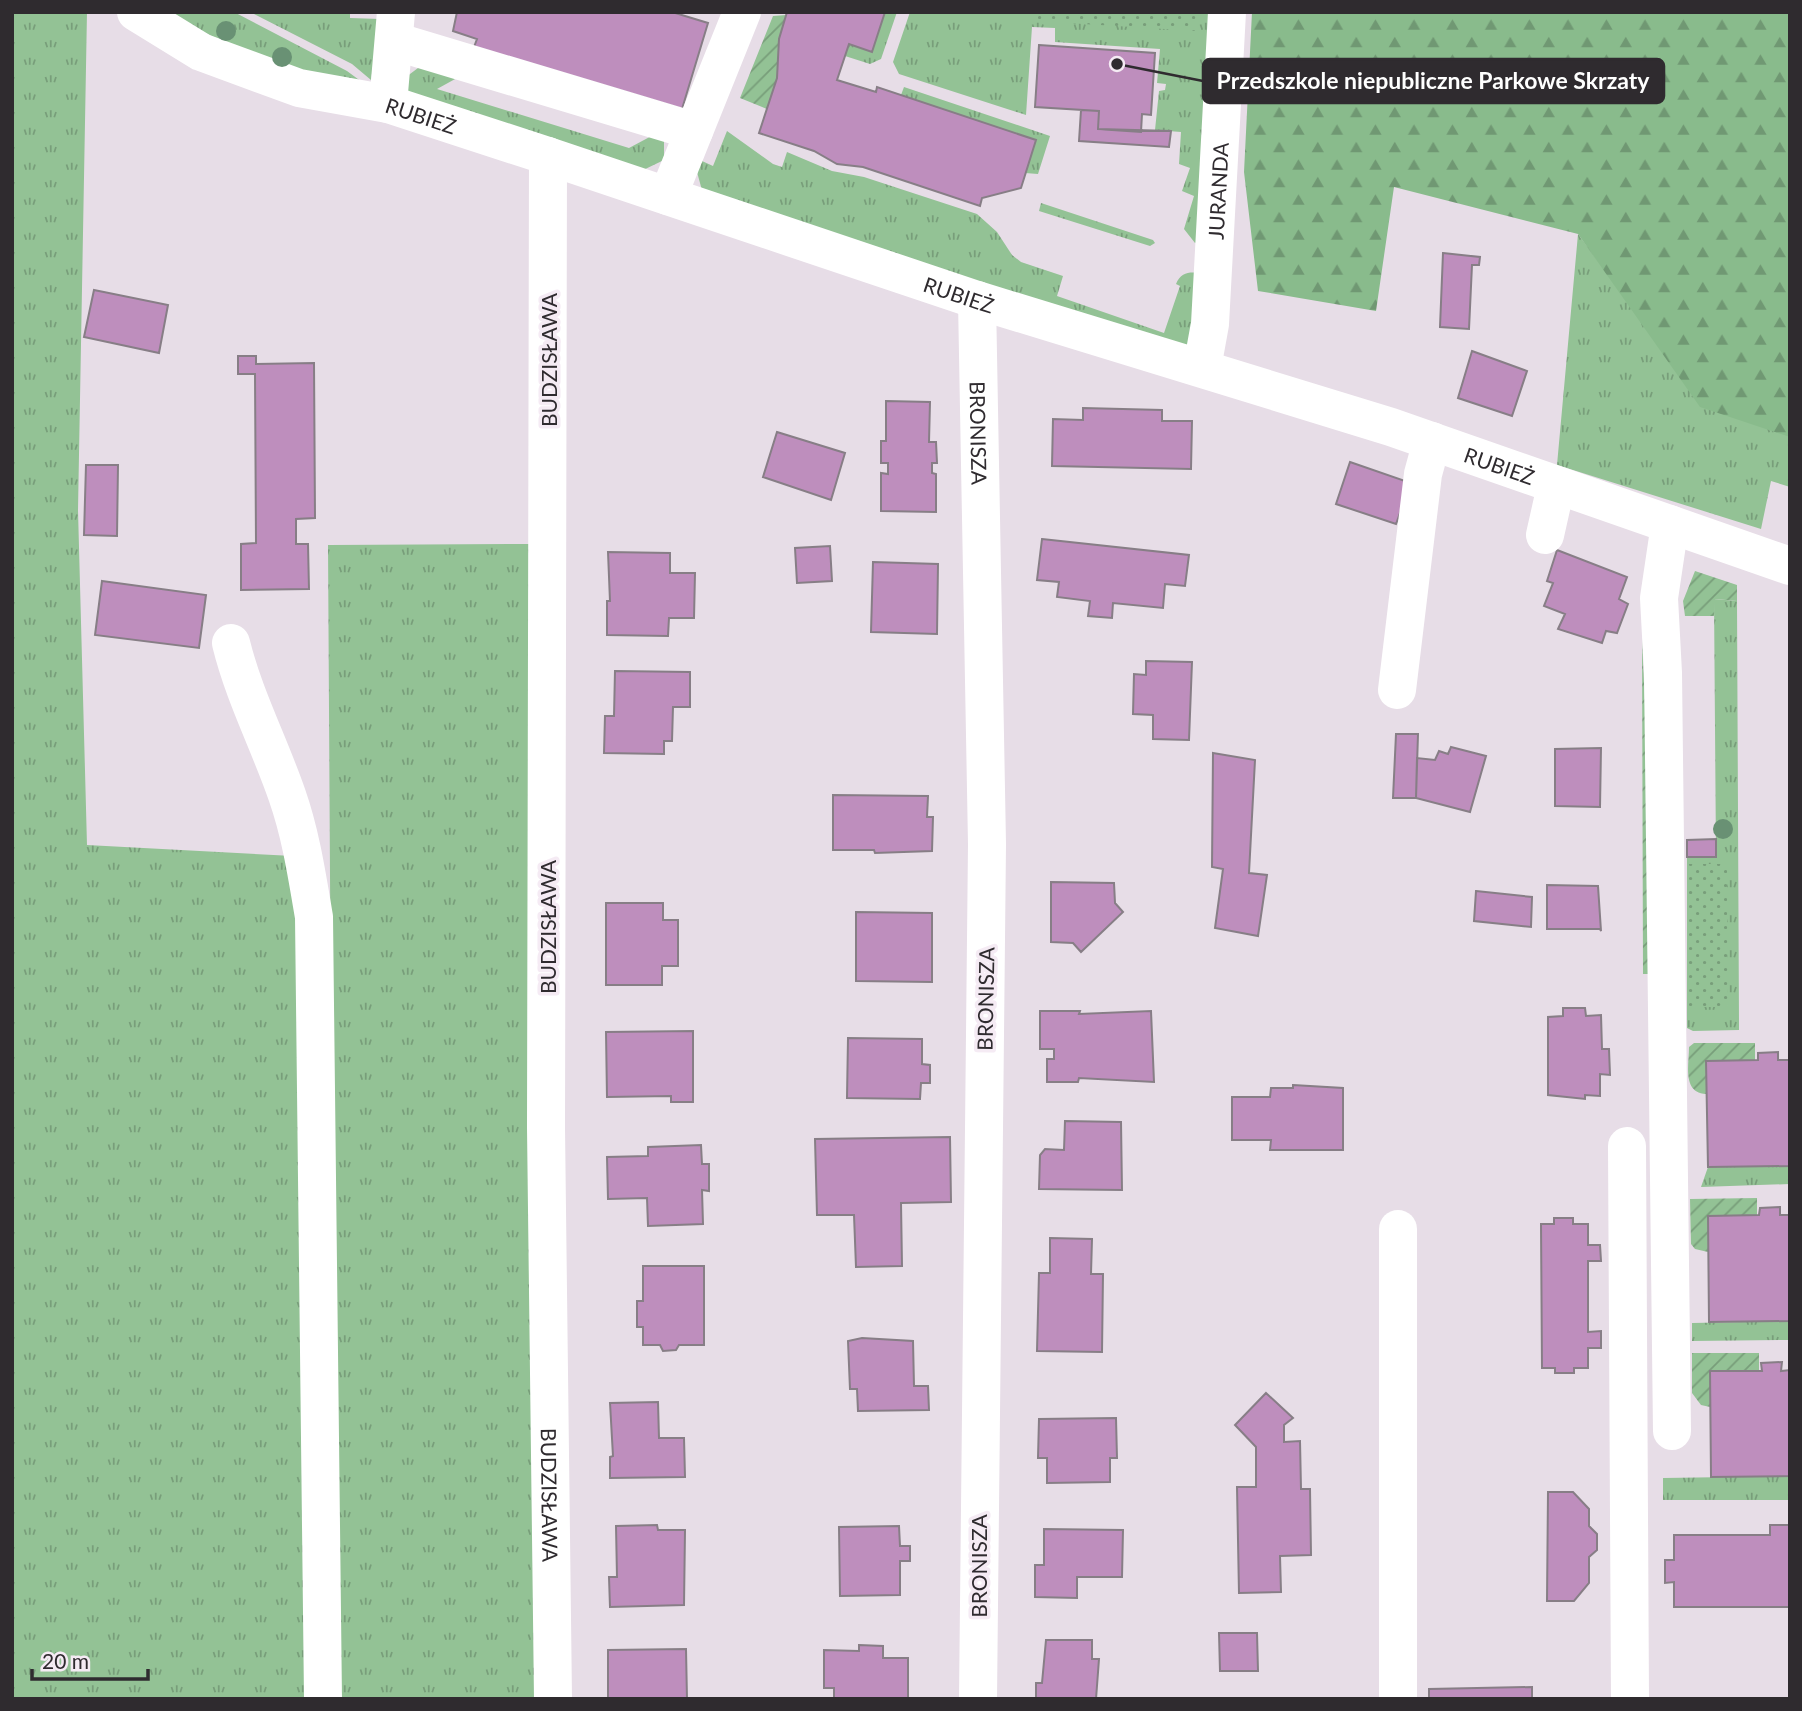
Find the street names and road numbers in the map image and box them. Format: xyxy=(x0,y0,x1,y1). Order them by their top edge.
street label: RUBIEŻ xyxy=(383,92,460,138)
street label: JURANDA xyxy=(1202,141,1232,240)
street label: RUBIEŻ xyxy=(921,271,997,317)
street label: BUDZISŁAWA xyxy=(536,292,561,427)
street label: BRONISZA xyxy=(966,381,993,486)
street label: RUBIEŻ xyxy=(1461,441,1538,489)
street label: BUDZISŁAWA xyxy=(535,859,560,994)
street label: BRONISZA xyxy=(972,946,998,1051)
street label: BUDZISŁAWA xyxy=(537,1428,564,1563)
street label: BRONISZA xyxy=(966,1513,991,1618)

